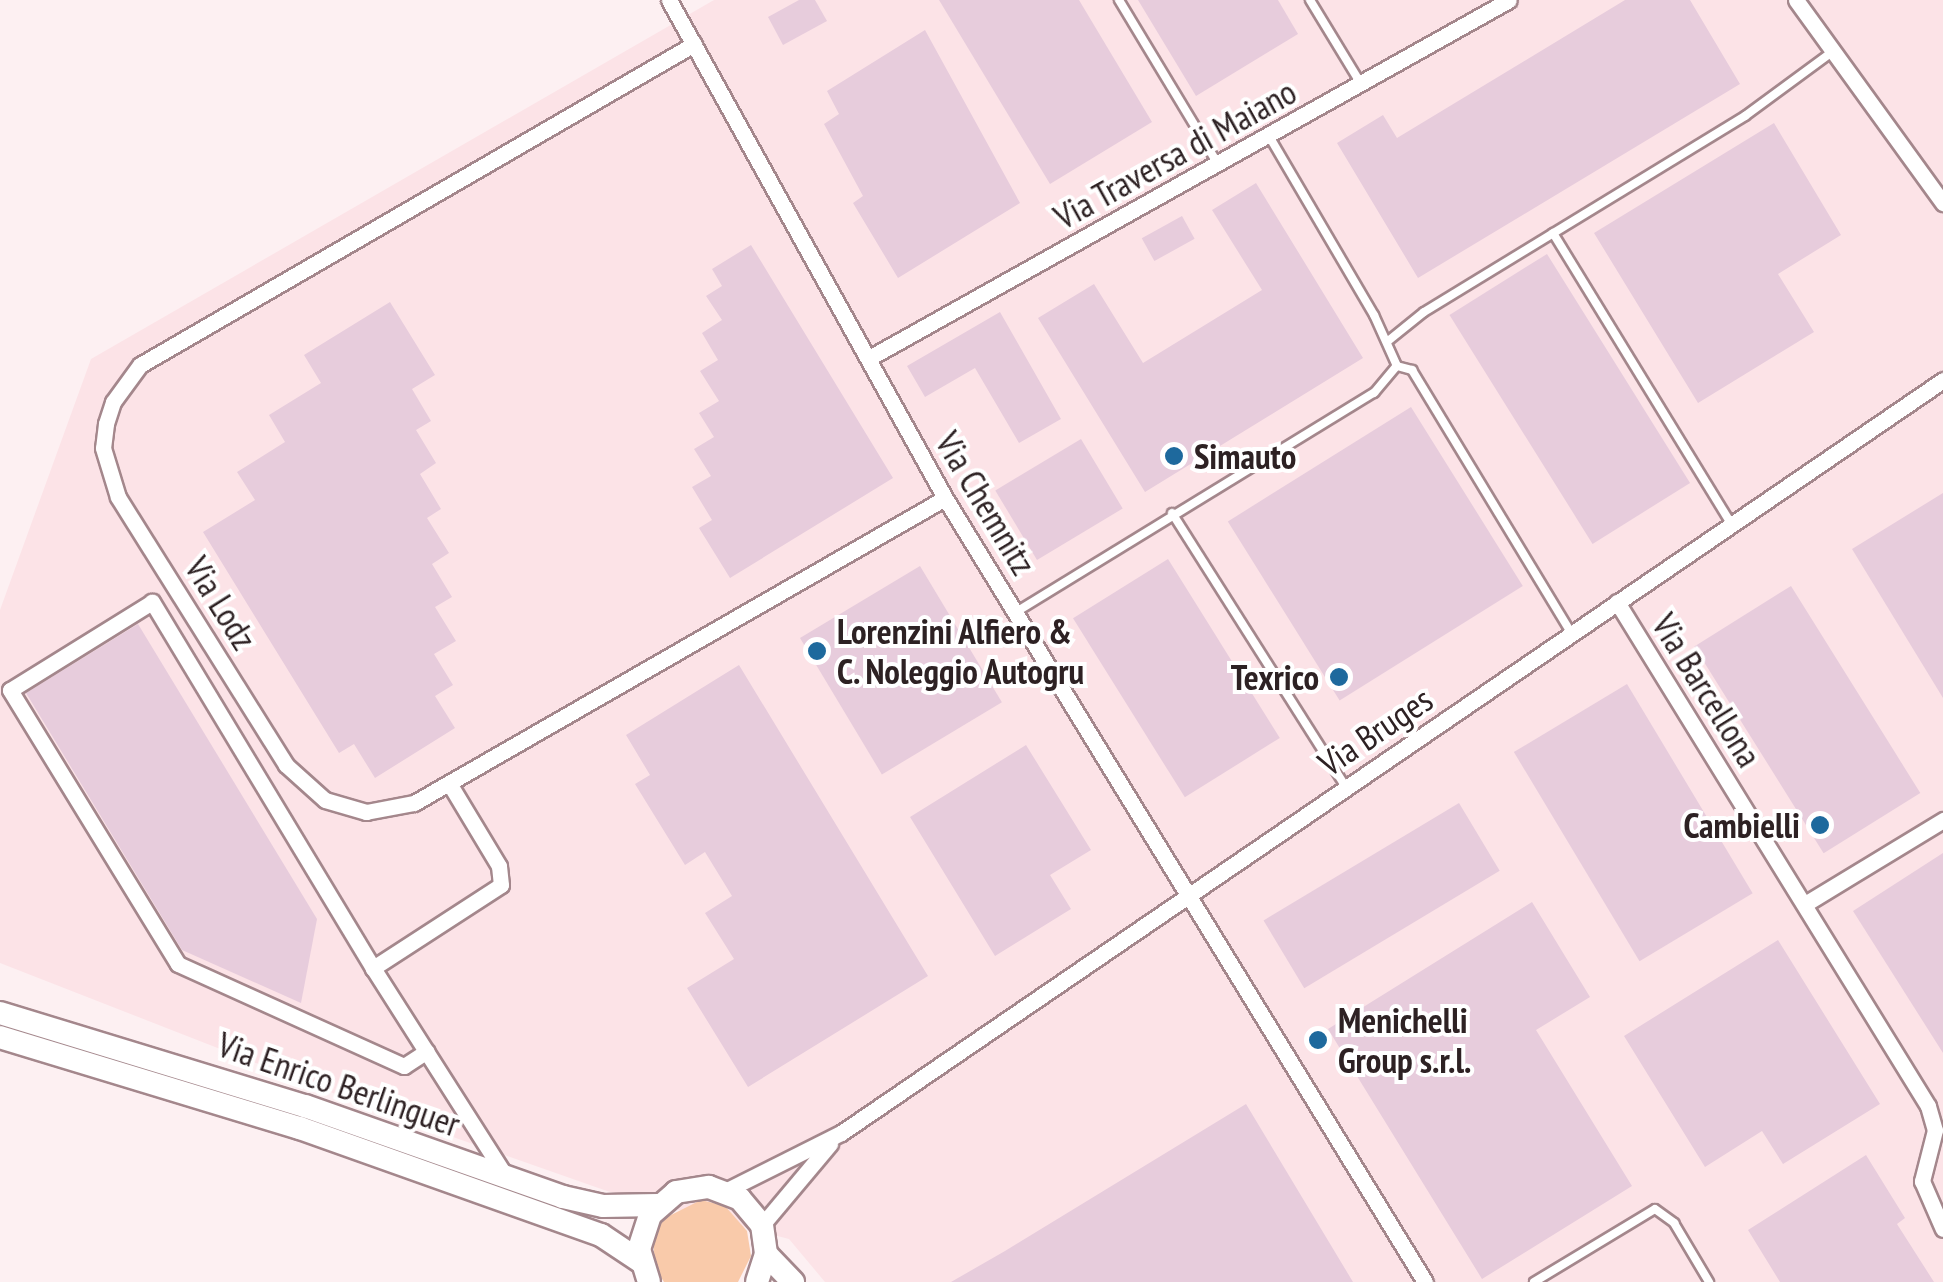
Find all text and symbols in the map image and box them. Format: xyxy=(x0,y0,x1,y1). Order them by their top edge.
street label: Via Traversa di Maiano xyxy=(1046,70,1304,238)
street label: Via Chemnitz xyxy=(927,424,1045,582)
place label: Simauto xyxy=(1194,435,1296,477)
marker: Simauto xyxy=(1163,445,1185,467)
street label: Via Lodz xyxy=(176,549,266,657)
street label: Via Barcellona xyxy=(1644,606,1770,774)
place label: Lorenzini Alfiero & C. Noleggio Autogru xyxy=(837,610,1087,692)
marker: Lorenzini Alfiero & C. Noleggio Autogru xyxy=(806,640,828,662)
place label: Texrico xyxy=(1231,656,1319,698)
marker: Texrico xyxy=(1328,666,1350,688)
street label: Via Bruges xyxy=(1310,678,1440,784)
place label: Cambielli xyxy=(1683,804,1800,846)
marker: Cambielli xyxy=(1809,814,1831,836)
place label: Menichelli Group s.r.l. xyxy=(1338,999,1471,1081)
street label: Via Enrico Berlinguer xyxy=(212,1023,466,1145)
marker: Menichelli Group s.r.l. xyxy=(1307,1029,1329,1051)

